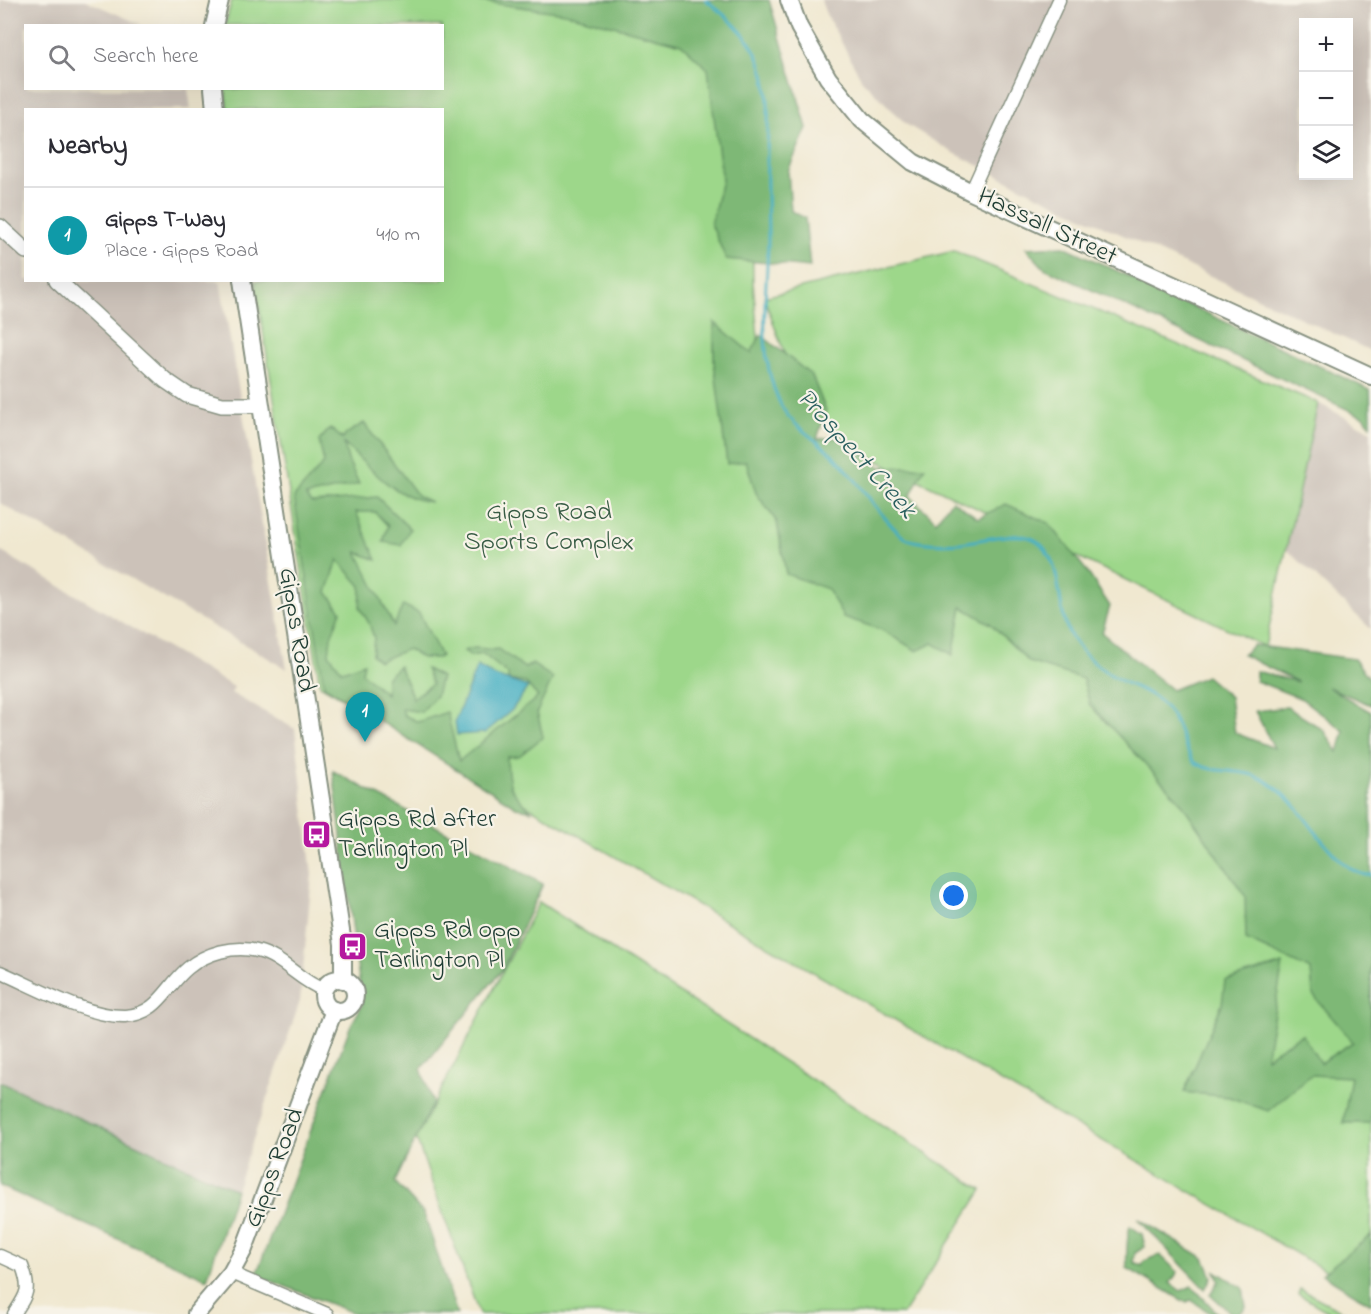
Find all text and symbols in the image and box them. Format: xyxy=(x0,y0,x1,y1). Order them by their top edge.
map controls xyxy=(1299,18,1353,180)
button: + xyxy=(1299,18,1353,72)
search box xyxy=(24,24,444,90)
icon: search xyxy=(45,41,78,74)
text: Search here xyxy=(93,41,198,73)
button: − xyxy=(1299,72,1353,126)
button: layers xyxy=(1299,126,1353,180)
text: Nearby xyxy=(48,128,127,166)
street label: Hassall Street xyxy=(971,178,1123,276)
text: Gipps T-Way xyxy=(105,205,225,237)
text: 1 xyxy=(64,221,71,250)
text: 410 m xyxy=(376,221,420,250)
text: Place · Gipps Road xyxy=(105,237,258,266)
water label: Prospect Creek xyxy=(787,380,926,529)
park label: Gipps Road Sports Complex xyxy=(464,494,634,562)
street label: Gipps Road xyxy=(267,565,325,695)
pin: 1 xyxy=(346,692,385,742)
place label: Gipps Rd after Tarlington Pl xyxy=(338,801,497,869)
bus stop icon: Gipps Rd after Tarlington Pl xyxy=(301,819,333,851)
your location xyxy=(939,881,968,910)
place label: Gipps Rd opp Tarlington Pl xyxy=(374,912,520,980)
bus stop icon: Gipps Rd opp Tarlington Pl xyxy=(337,930,369,962)
street label: Gipps Road xyxy=(235,1102,315,1233)

